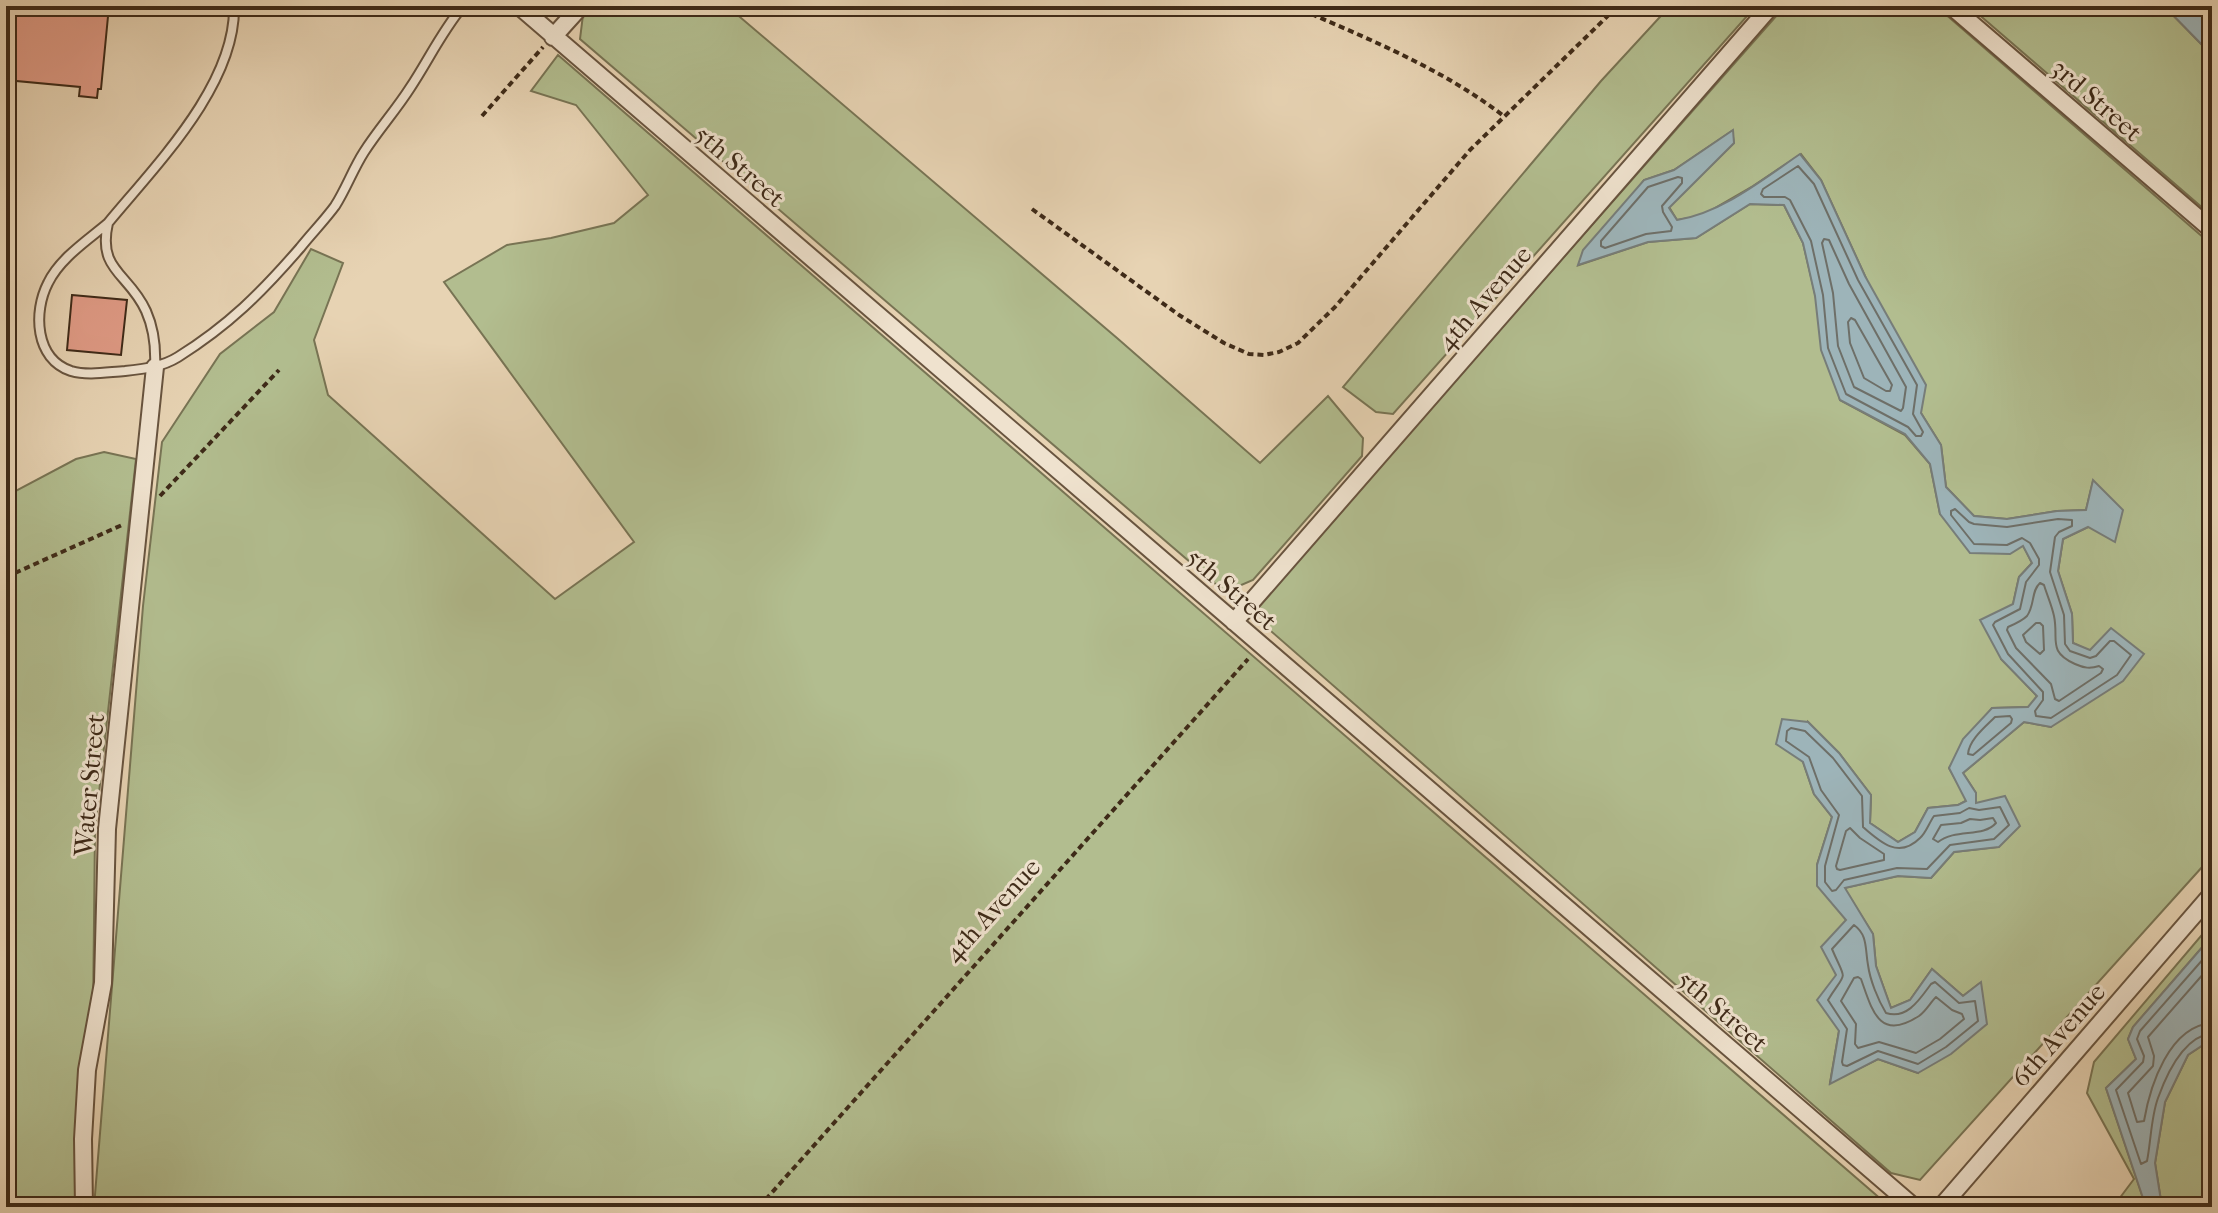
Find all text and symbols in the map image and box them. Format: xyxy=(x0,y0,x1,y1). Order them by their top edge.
street label: 3rd Street xyxy=(2045,53,2149,149)
street label: 5th Street xyxy=(688,119,792,214)
street label: 4th Avenue xyxy=(1430,239,1538,357)
street label: 5th Street xyxy=(1180,542,1284,637)
street label: Water Street xyxy=(68,712,111,859)
street label: 4th Avenue xyxy=(938,852,1047,969)
street label: 5th Street xyxy=(1671,964,1775,1059)
street label: 6th Avenue xyxy=(2005,977,2112,1094)

